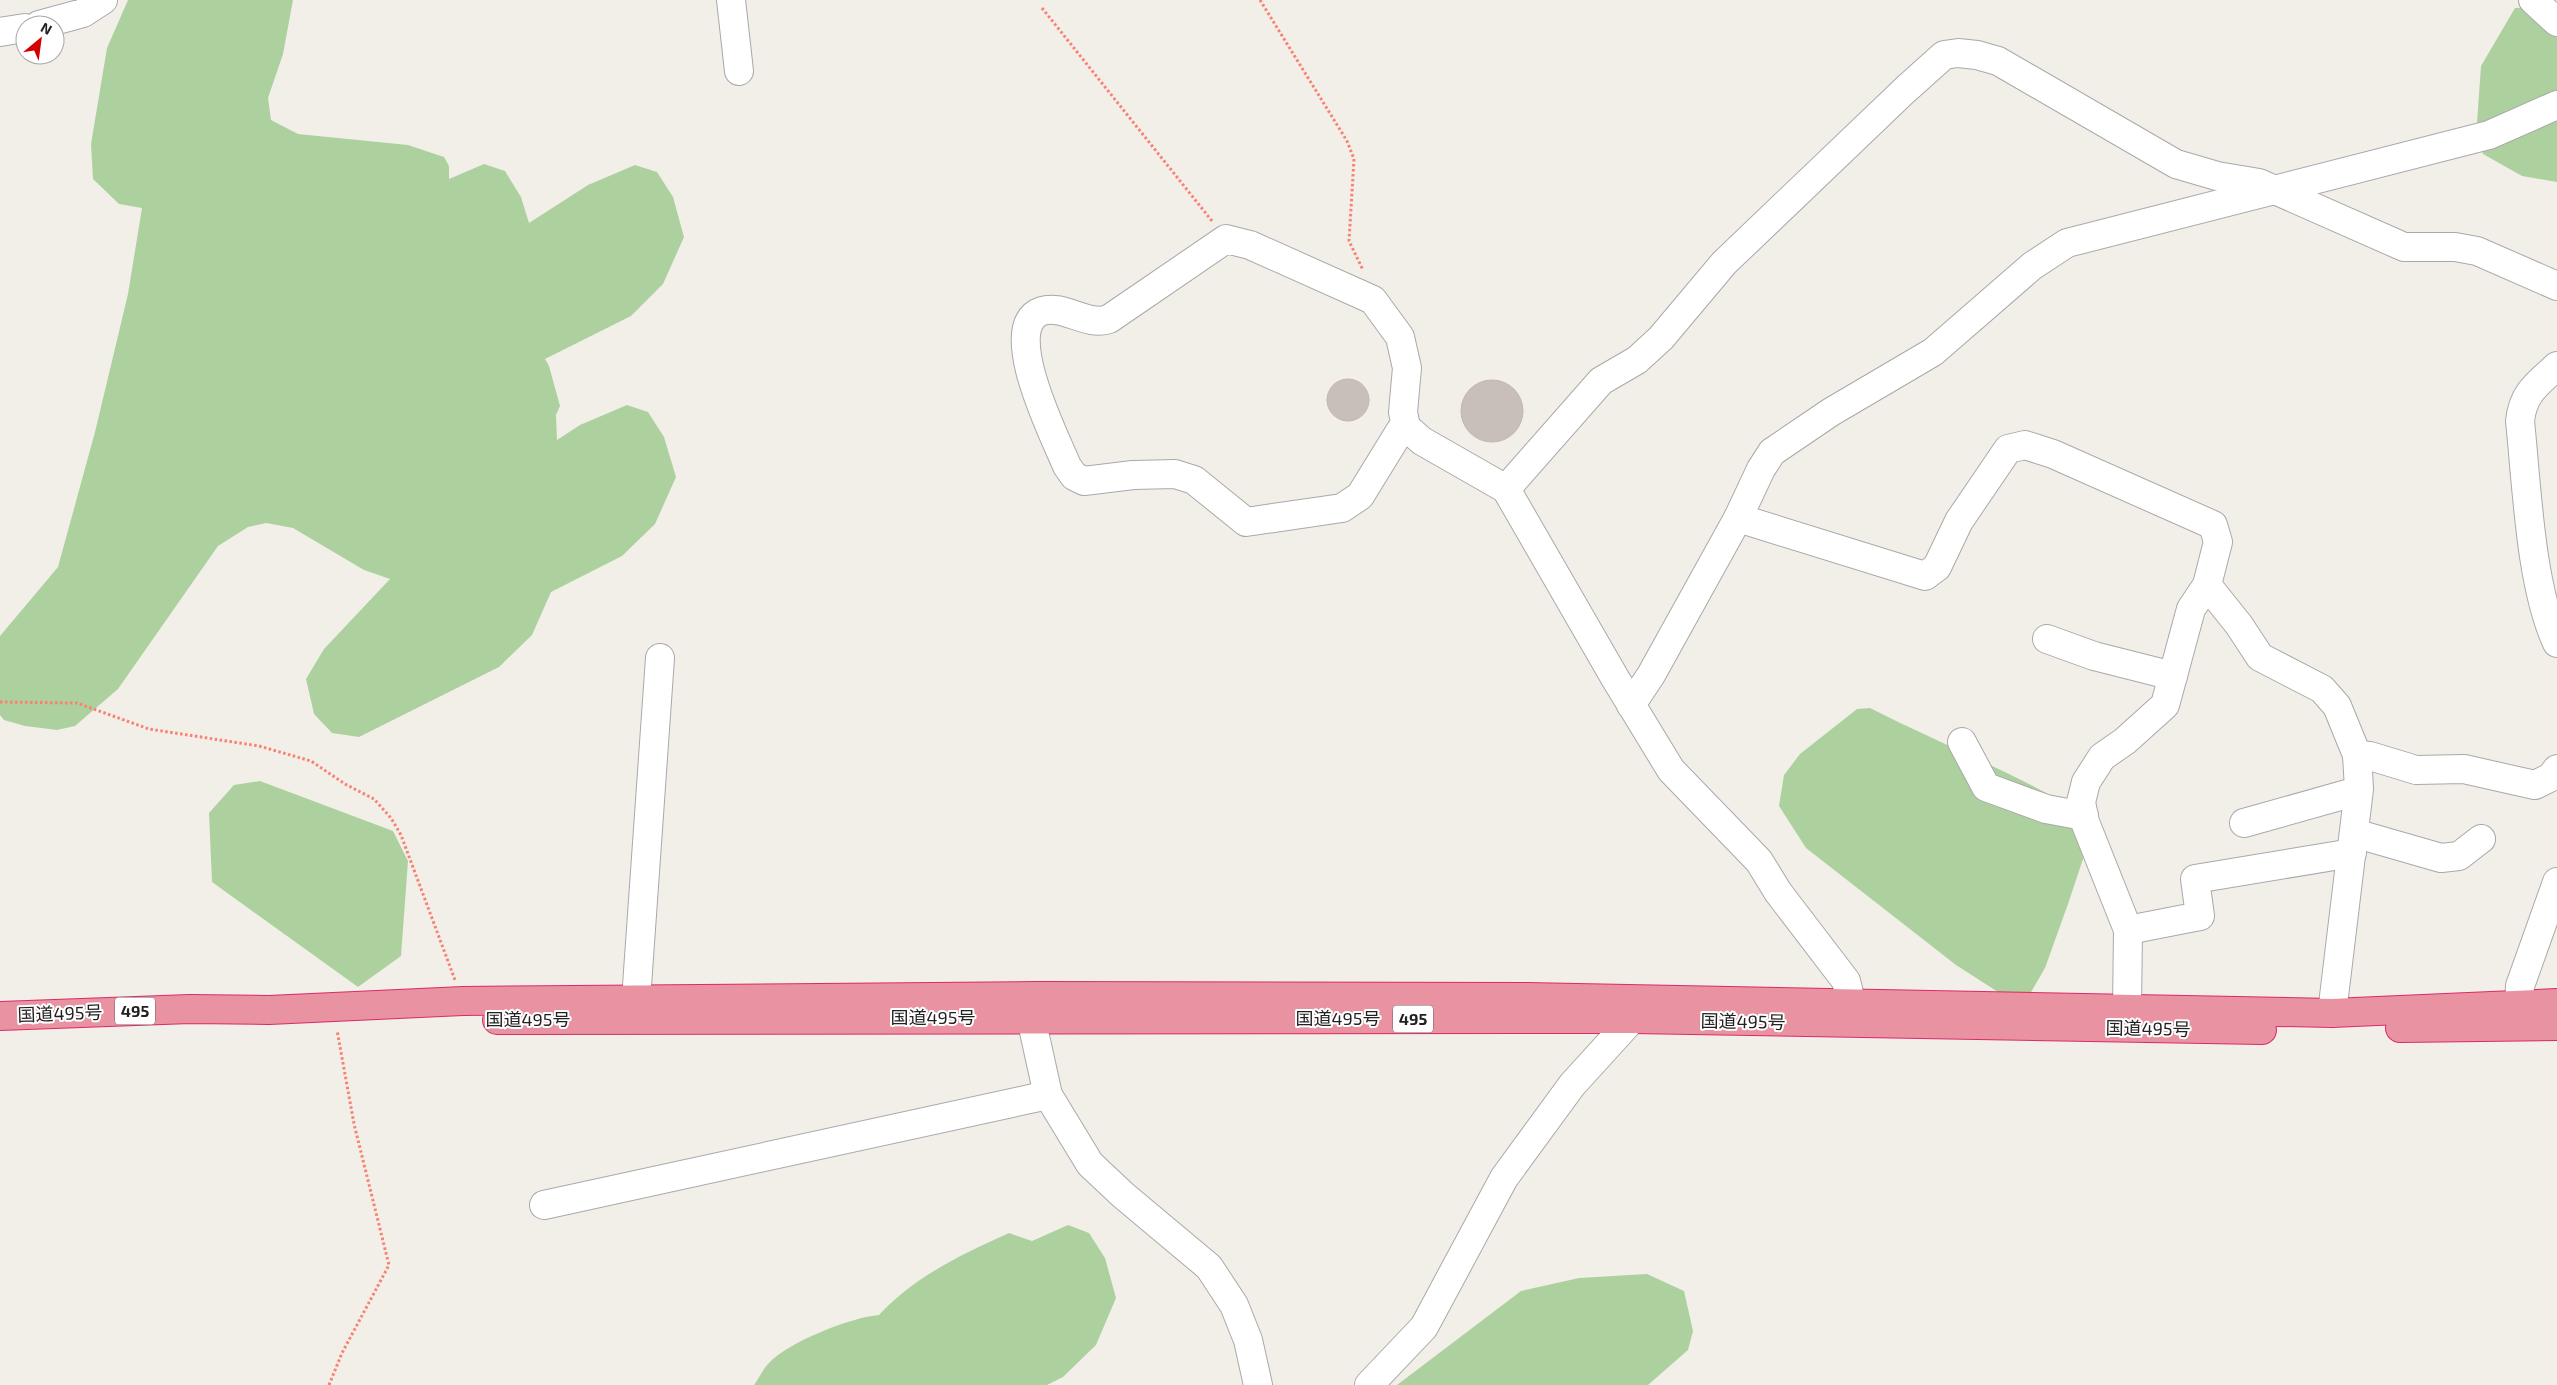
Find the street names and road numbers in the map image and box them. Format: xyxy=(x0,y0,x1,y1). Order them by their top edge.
road number: 495 xyxy=(115,998,155,1024)
street label: 国道495号 xyxy=(17,1001,103,1025)
street label: 国道495号 xyxy=(890,1006,976,1028)
road number: 495 xyxy=(1393,1006,1433,1032)
street label: 国道495号 xyxy=(1295,1007,1381,1029)
street label: 国道495号 xyxy=(485,1008,571,1030)
street label: 国道495号 xyxy=(1700,1009,1786,1033)
street label: 国道495号 xyxy=(2105,1016,2191,1040)

